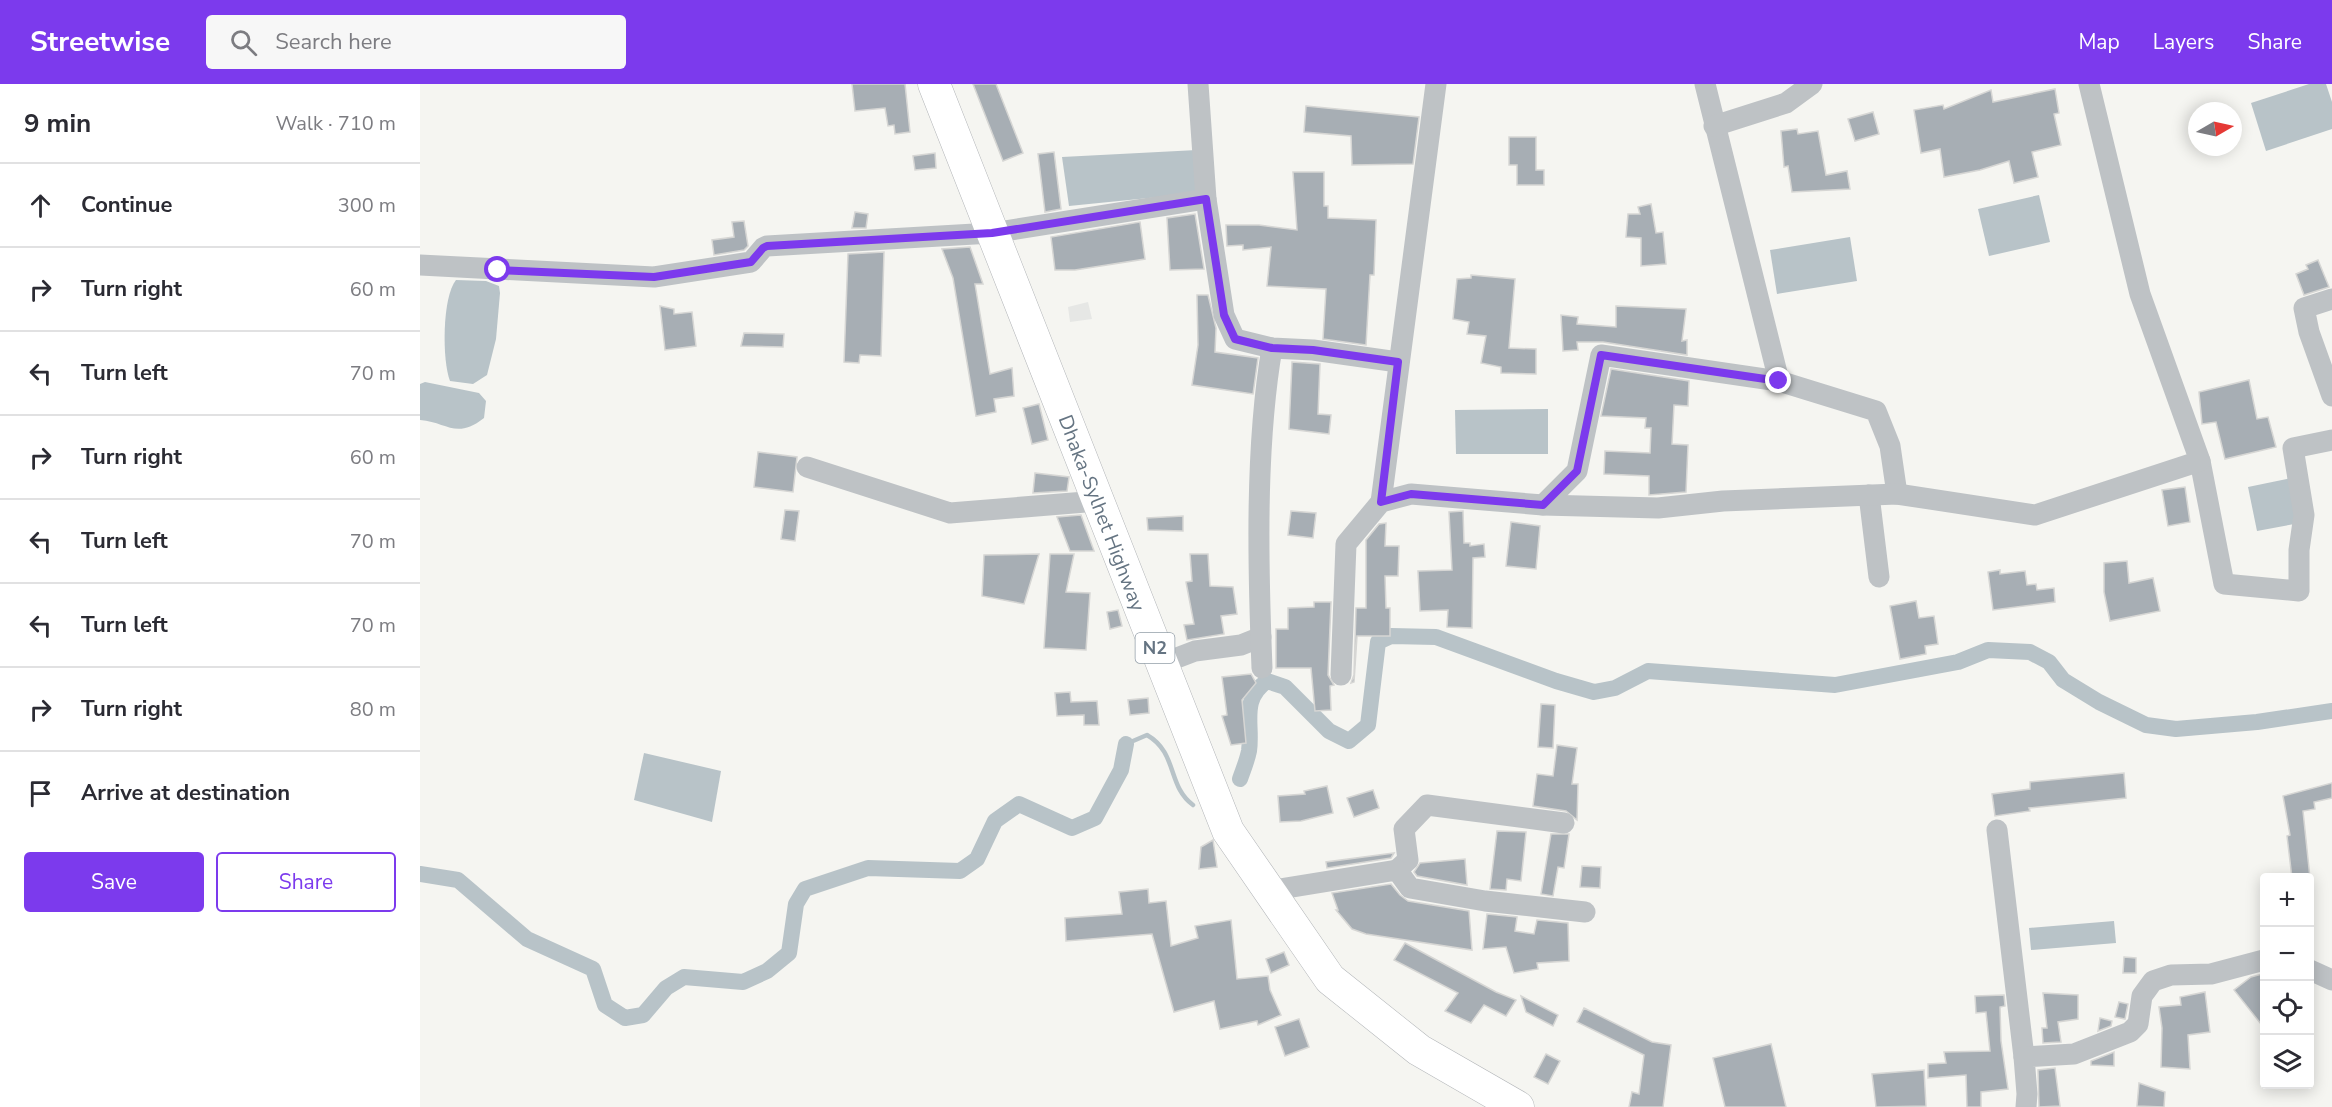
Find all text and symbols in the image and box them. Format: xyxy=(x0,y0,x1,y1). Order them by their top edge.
search box xyxy=(206,15,626,69)
text: Streetwise xyxy=(30,23,170,61)
icon: search xyxy=(227,26,260,59)
text: Search here xyxy=(275,27,392,57)
text: Map xyxy=(2078,28,2120,56)
text: Layers xyxy=(2153,28,2214,56)
text: Share xyxy=(2247,28,2302,56)
north arrow xyxy=(2188,102,2242,156)
text: 9 min xyxy=(24,106,91,141)
text: Walk · 710 m xyxy=(276,110,396,137)
icon: ahead xyxy=(24,189,57,222)
text: Continue xyxy=(81,190,172,220)
text: 300 m xyxy=(338,192,396,219)
route start xyxy=(484,256,510,282)
icon: right xyxy=(24,273,57,306)
text: Turn right xyxy=(81,274,182,304)
text: 60 m xyxy=(350,276,396,303)
icon: left xyxy=(24,357,57,390)
text: Turn left xyxy=(81,358,168,388)
text: 70 m xyxy=(350,360,396,387)
route end xyxy=(1765,367,1791,393)
street label: Dhaka-Sylhet Highway xyxy=(1052,411,1152,616)
icon: right xyxy=(24,441,57,474)
text: Turn right xyxy=(81,442,182,472)
text: 60 m xyxy=(350,444,396,471)
icon: left xyxy=(24,525,57,558)
text: Turn left xyxy=(81,526,168,556)
text: 70 m xyxy=(350,528,396,555)
icon: left xyxy=(24,609,57,642)
text: Turn left xyxy=(81,610,168,640)
text: 70 m xyxy=(350,612,396,639)
road number: N2 xyxy=(1136,633,1174,663)
icon: right xyxy=(24,693,57,726)
text: Turn right xyxy=(81,694,182,724)
text: 80 m xyxy=(350,696,396,723)
icon: arrive xyxy=(24,777,57,810)
text: Arrive at destination xyxy=(81,778,290,808)
button: Save xyxy=(24,852,204,912)
button: Share xyxy=(216,852,396,912)
map controls xyxy=(2260,873,2314,1089)
button: + xyxy=(2260,873,2314,927)
button: − xyxy=(2260,927,2314,981)
button: locate xyxy=(2260,981,2314,1035)
button: layers xyxy=(2260,1035,2314,1089)

